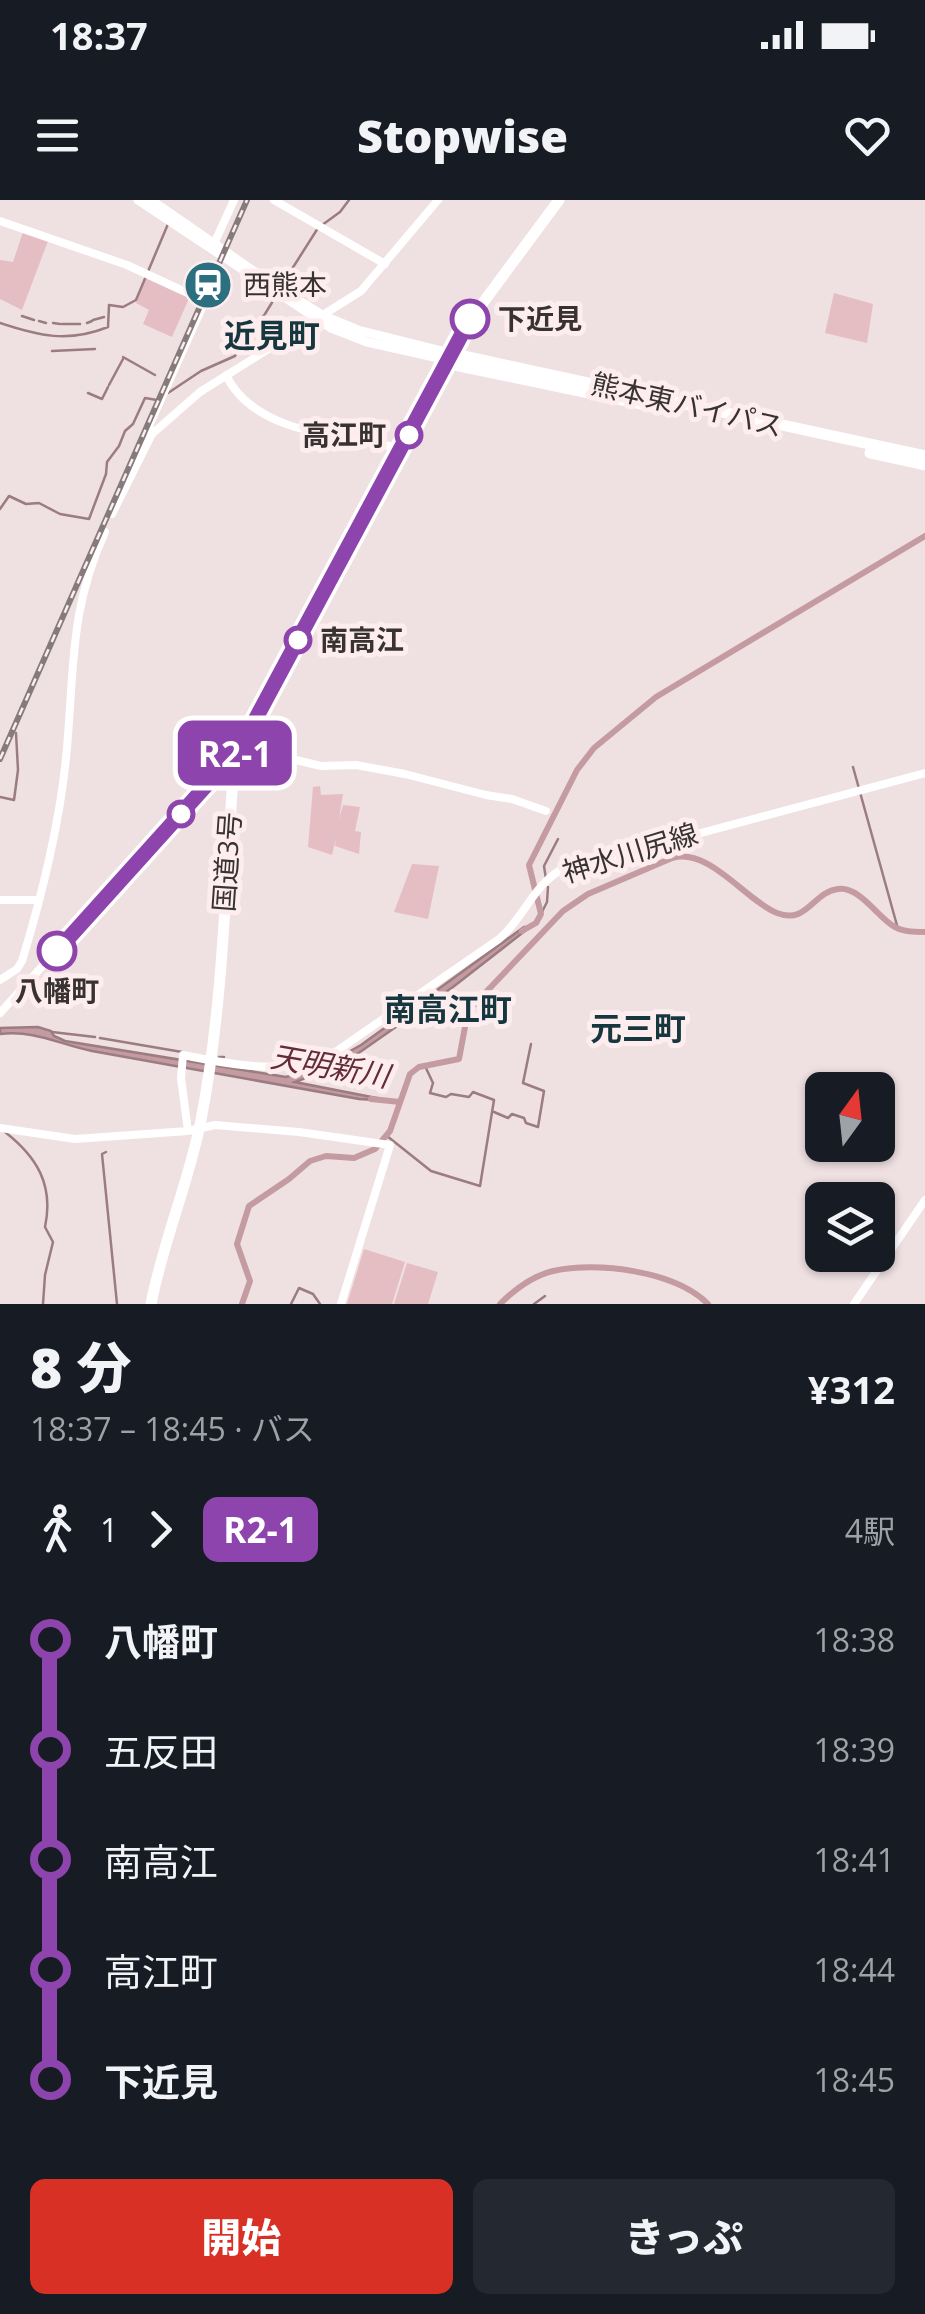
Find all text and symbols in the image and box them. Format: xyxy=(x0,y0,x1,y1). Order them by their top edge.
text: 18:37 xyxy=(50,9,148,61)
text: Stopwise xyxy=(357,105,568,166)
icon: menu xyxy=(30,108,85,163)
icon: heart xyxy=(840,108,895,163)
station icon: 西熊本 xyxy=(182,259,234,311)
place label: 西熊本 xyxy=(243,265,327,303)
place label: 下近見 xyxy=(498,299,582,337)
marker: 下近見 xyxy=(451,300,489,338)
district label: 近見町 xyxy=(224,313,320,356)
street label: 熊本東バイパス xyxy=(588,364,787,445)
place label: 高江町 xyxy=(302,415,386,453)
marker: 高江町 xyxy=(396,422,422,448)
place label: 南高江 xyxy=(320,620,404,658)
marker: 南高江 xyxy=(285,627,311,653)
line badge: R2-1 xyxy=(165,720,305,786)
text: R2-1 xyxy=(198,730,272,777)
unlabelled marker xyxy=(168,801,194,827)
street label: 国道3号 xyxy=(204,811,248,913)
street label: 神水川尻線 xyxy=(557,813,702,891)
marker: 八幡町 xyxy=(38,932,76,970)
place label: 八幡町 xyxy=(15,971,99,1009)
district label: 南高江町 xyxy=(384,987,512,1030)
district label: 元三町 xyxy=(590,1006,686,1049)
water label: 天明新川 xyxy=(268,1035,396,1097)
north arrow xyxy=(805,1072,895,1162)
map controls xyxy=(805,1072,895,1272)
button: layers xyxy=(805,1182,895,1272)
text: 8 分 xyxy=(30,1329,132,1404)
text: ¥312 xyxy=(808,1363,895,1415)
text: 18:37 – 18:45 · バス xyxy=(30,1407,315,1450)
icon: walk xyxy=(30,1502,85,1557)
icon: forward xyxy=(133,1502,188,1557)
text: R2-1 xyxy=(223,1506,298,1553)
text: 1 xyxy=(100,1508,118,1551)
text: 4駅 xyxy=(845,1509,895,1552)
text: 八幡町 xyxy=(104,1615,218,1667)
text: 18:38 xyxy=(813,1618,895,1661)
text: 五反田 xyxy=(104,1725,218,1777)
text: 18:39 xyxy=(813,1728,895,1771)
text: 南高江 xyxy=(104,1835,218,1887)
text: 18:41 xyxy=(813,1838,895,1881)
text: 高江町 xyxy=(104,1945,218,1997)
text: 18:44 xyxy=(813,1948,895,1991)
text: 下近見 xyxy=(104,2055,218,2107)
text: 18:45 xyxy=(813,2058,895,2101)
button: 開始 xyxy=(30,2179,453,2294)
button: きっぷ xyxy=(473,2179,895,2294)

